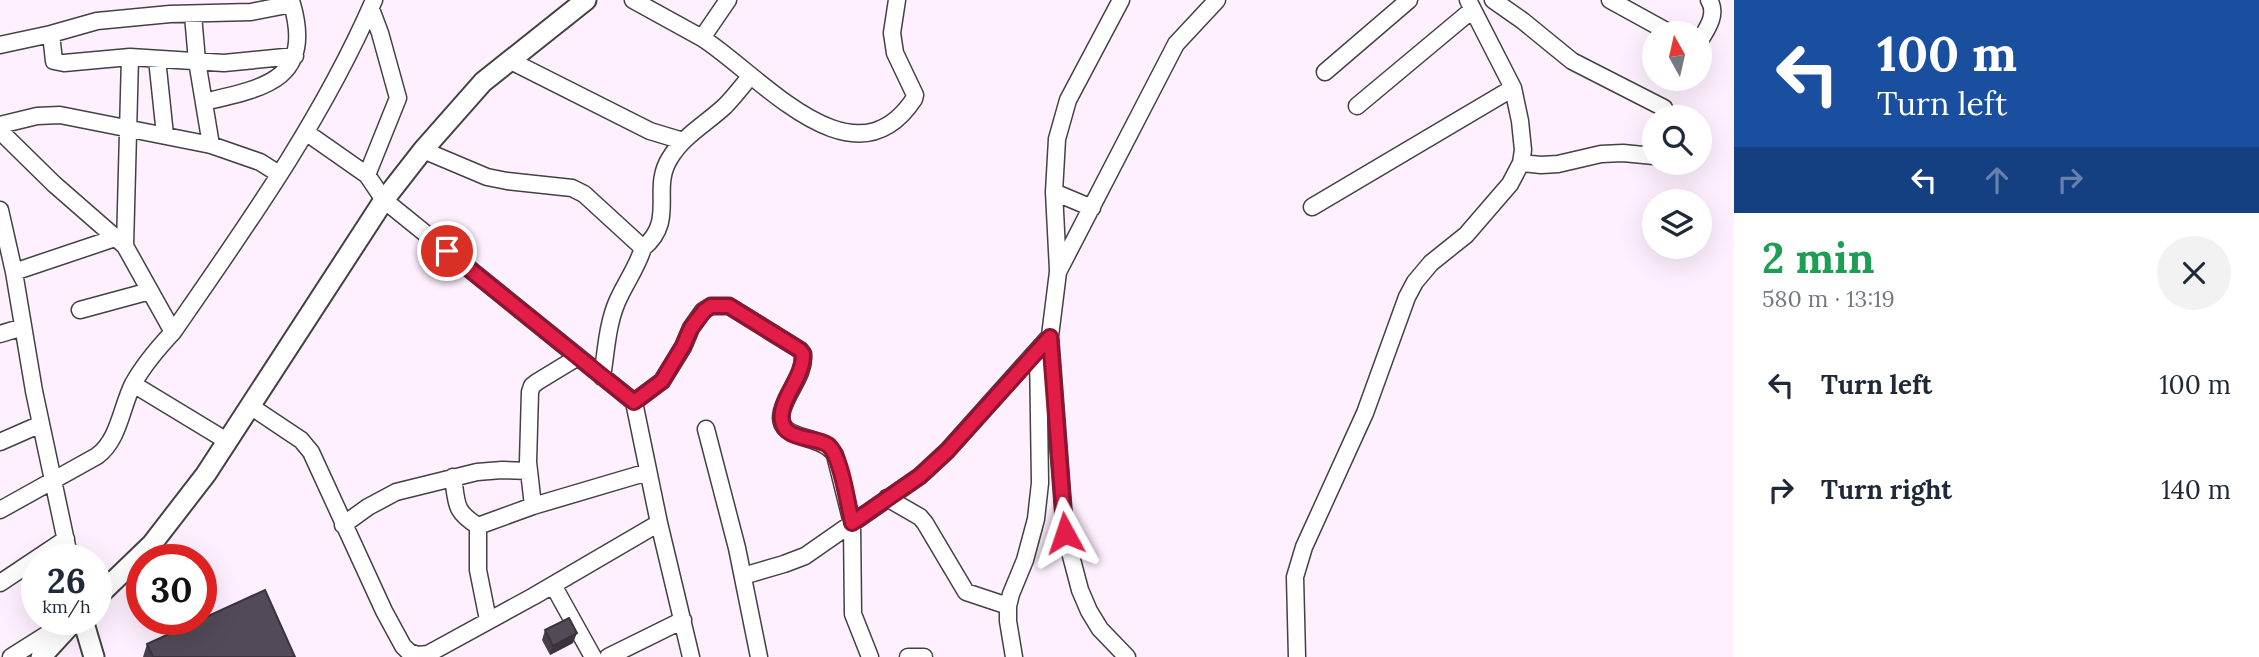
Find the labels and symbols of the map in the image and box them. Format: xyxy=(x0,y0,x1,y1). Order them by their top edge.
north arrow xyxy=(1642,21,1712,91)
pin xyxy=(417,221,477,281)
position arrow xyxy=(1028,496,1102,570)
speed limit sign: 30 xyxy=(126,544,217,635)

